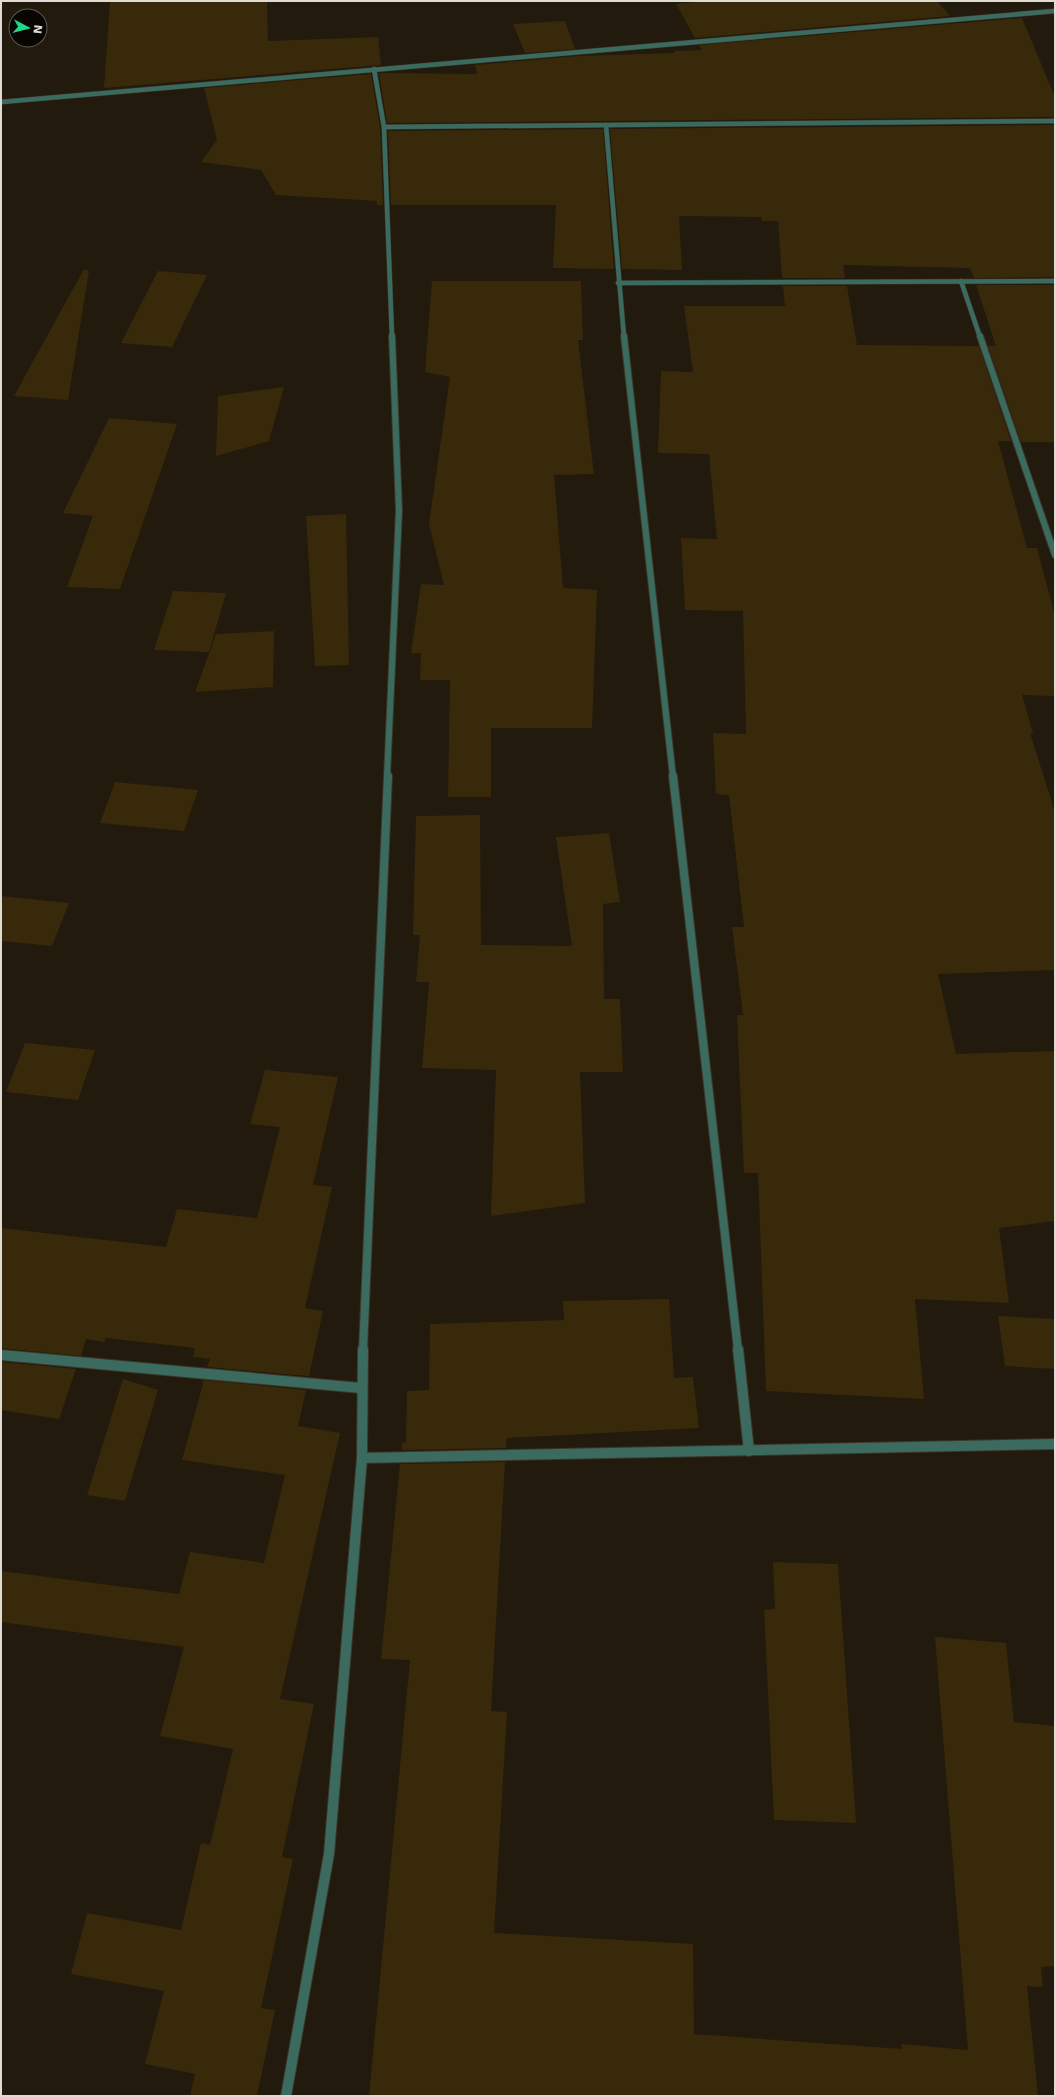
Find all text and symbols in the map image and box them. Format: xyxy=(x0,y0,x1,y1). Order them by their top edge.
north arrow xyxy=(8,8,48,48)
text: N xyxy=(30,24,44,35)

